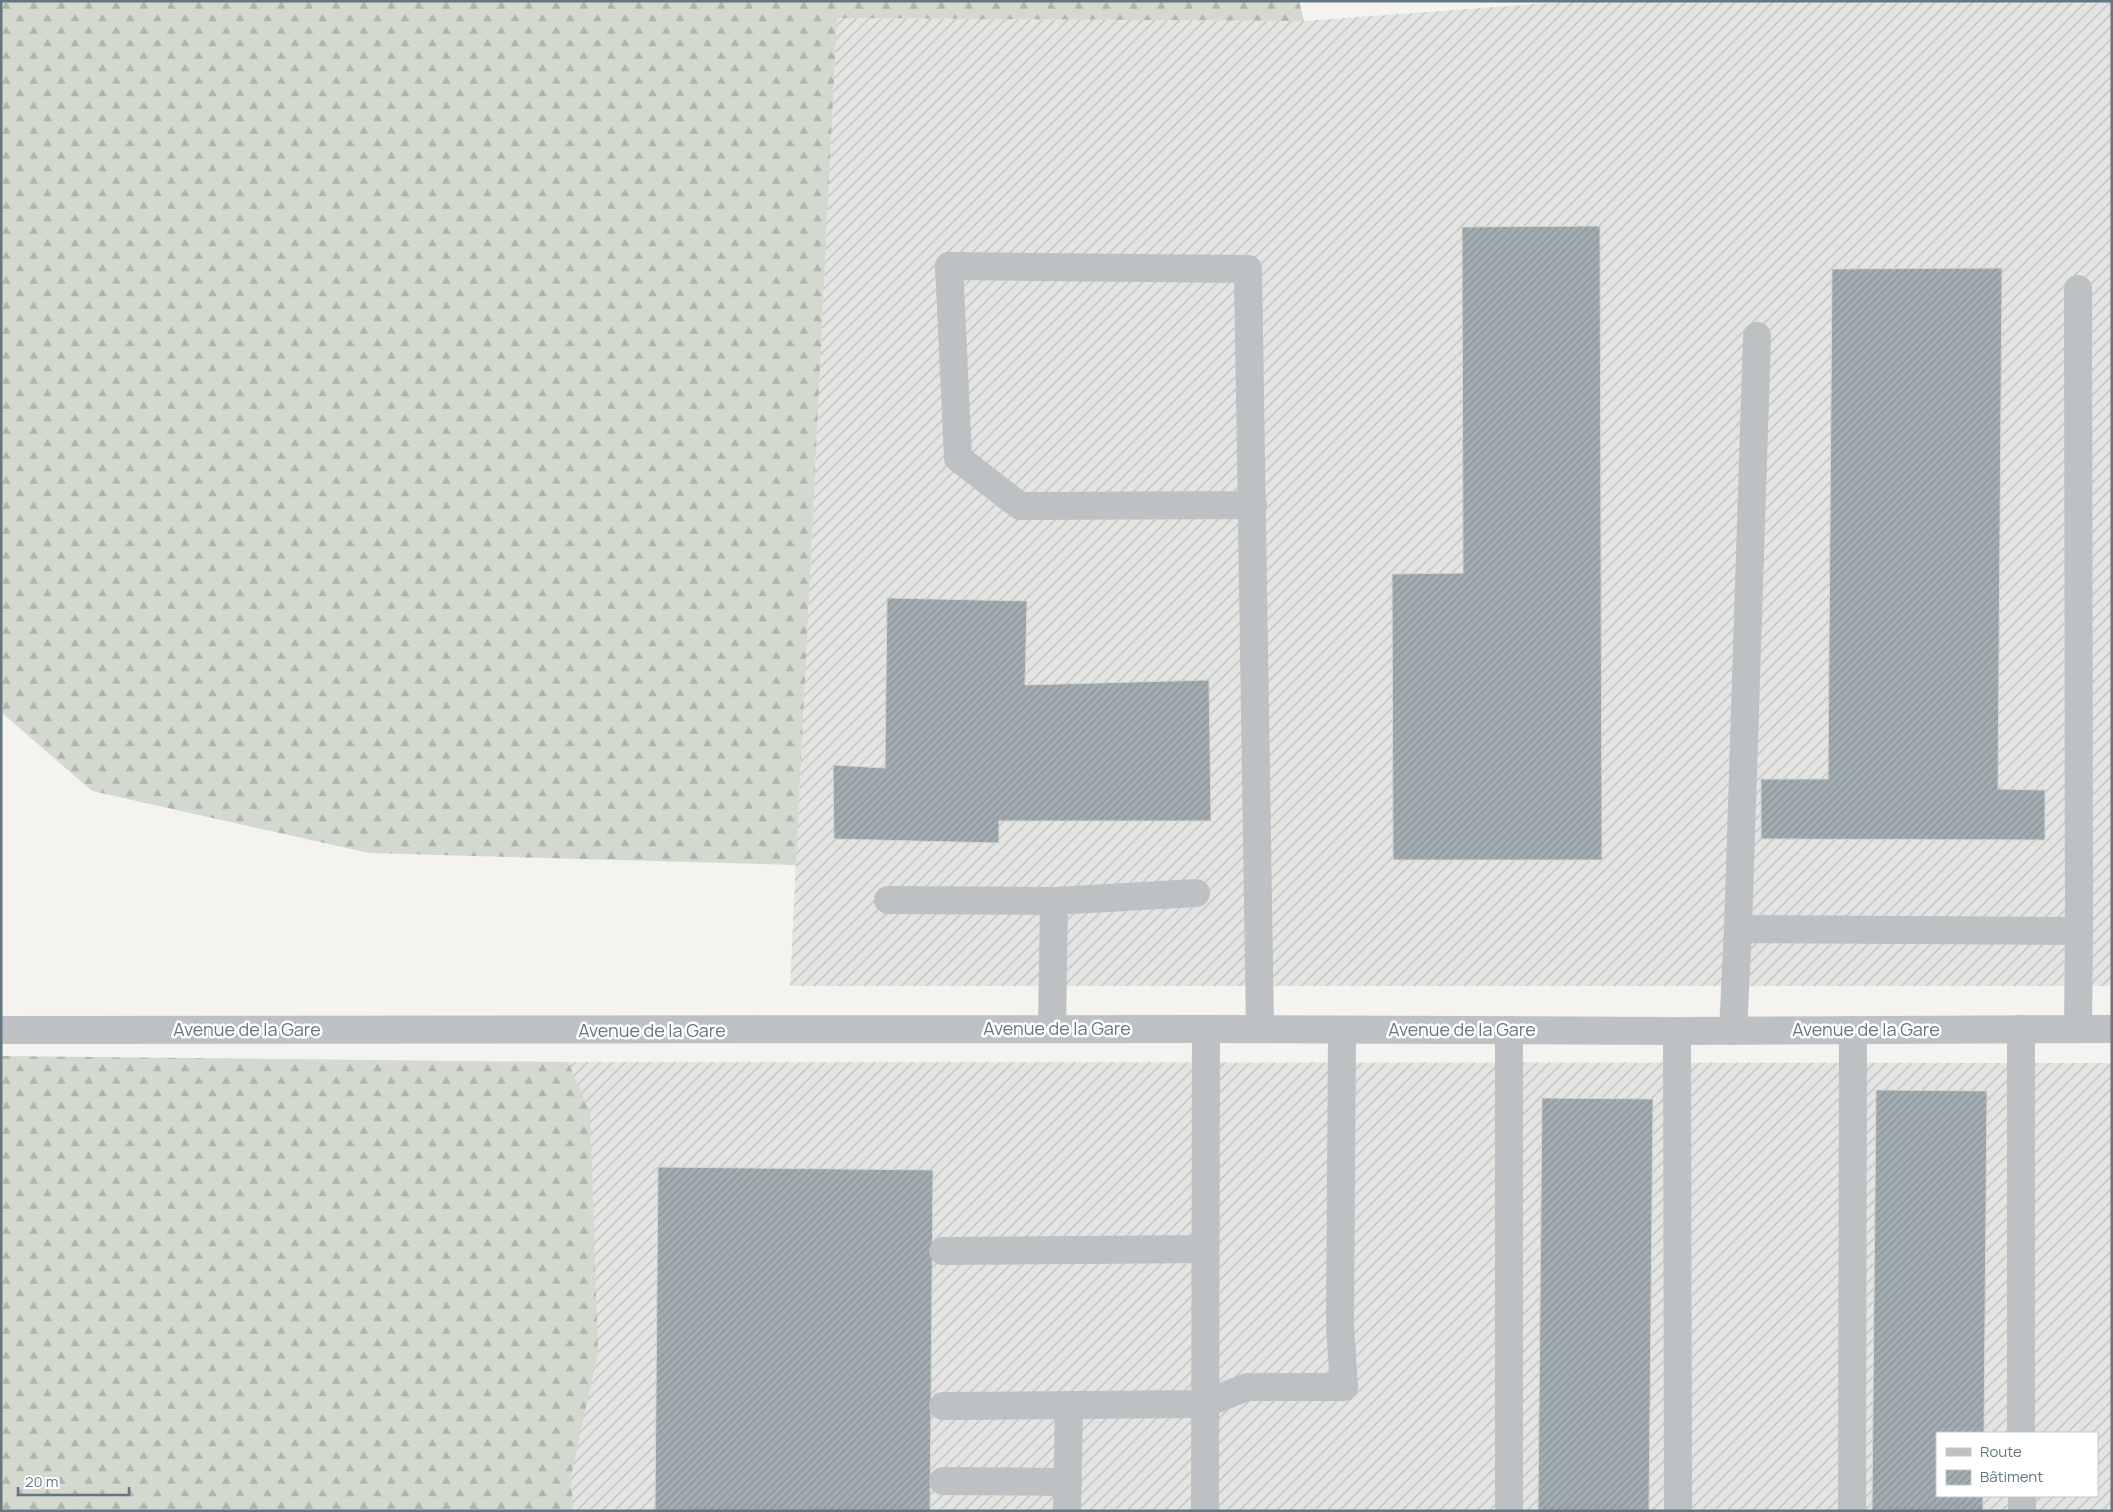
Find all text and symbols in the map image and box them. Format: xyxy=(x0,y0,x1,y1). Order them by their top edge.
street label: Avenue de la Gare xyxy=(983,1016,1131,1040)
street label: Avenue de la Gare xyxy=(173,1017,321,1041)
street label: Avenue de la Gare xyxy=(1388,1017,1536,1041)
street label: Avenue de la Gare xyxy=(1792,1017,1940,1041)
street label: Avenue de la Gare xyxy=(578,1018,726,1042)
legend xyxy=(1936,1432,2098,1497)
text: Route xyxy=(1980,1441,2022,1462)
scale bar xyxy=(18,1464,129,1496)
text: Bâtiment xyxy=(1980,1466,2043,1487)
text: 20 m xyxy=(25,1471,58,1492)

